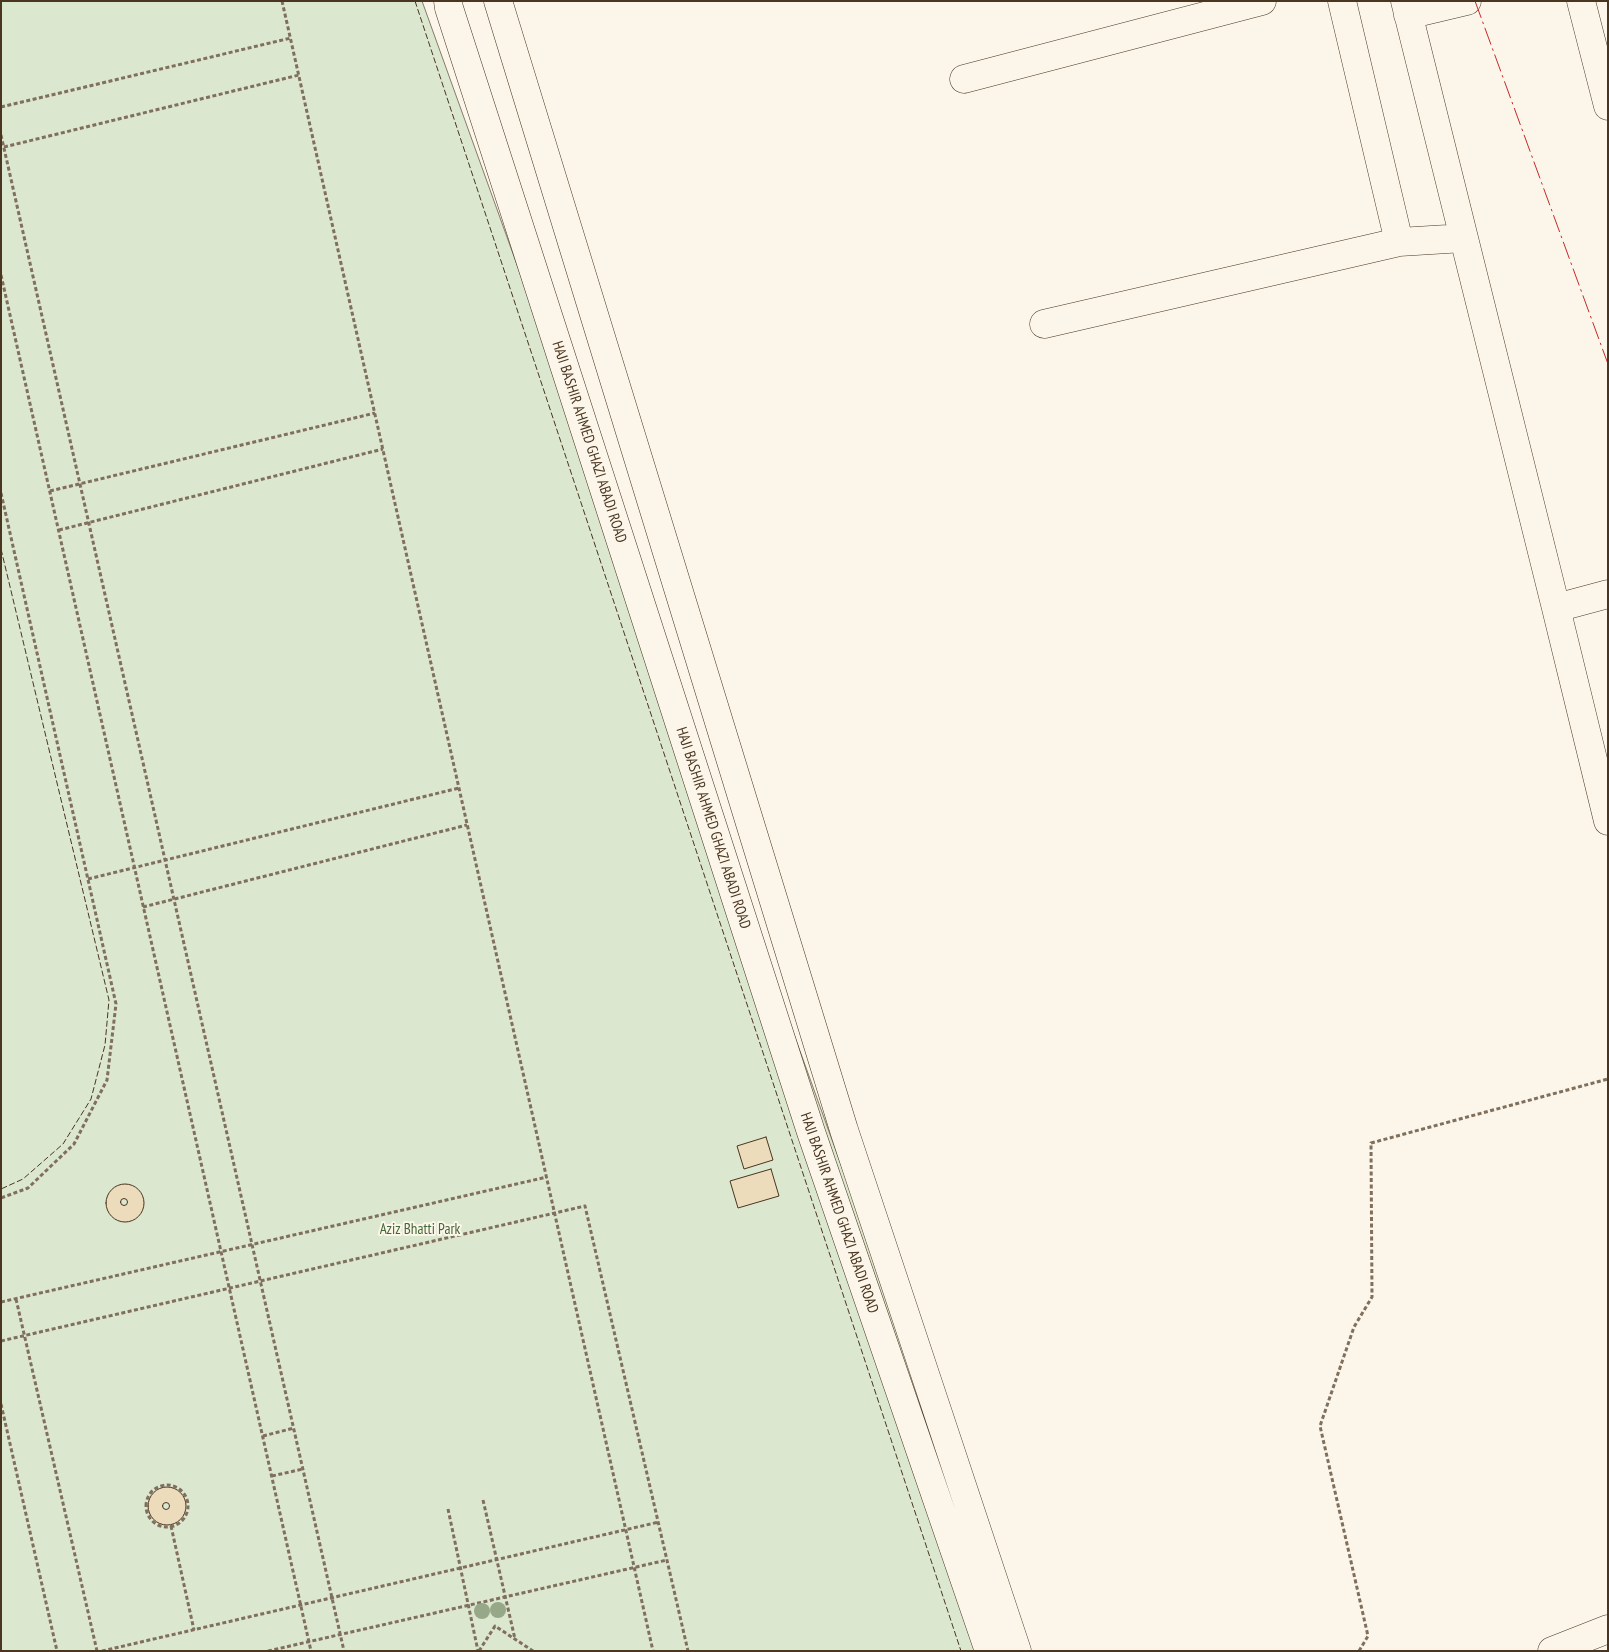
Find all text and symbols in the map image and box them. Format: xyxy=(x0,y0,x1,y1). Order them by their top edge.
street label: HAJI BASHIR AHMED GHAZI ABADI ROAD xyxy=(548,339,630,545)
street label: HAJI BASHIR AHMED GHAZI ABADI ROAD xyxy=(672,725,754,931)
street label: HAJI BASHIR AHMED GHAZI ABADI ROAD xyxy=(796,1110,882,1316)
park label: Aziz Bhatti Park xyxy=(380,1221,460,1239)

